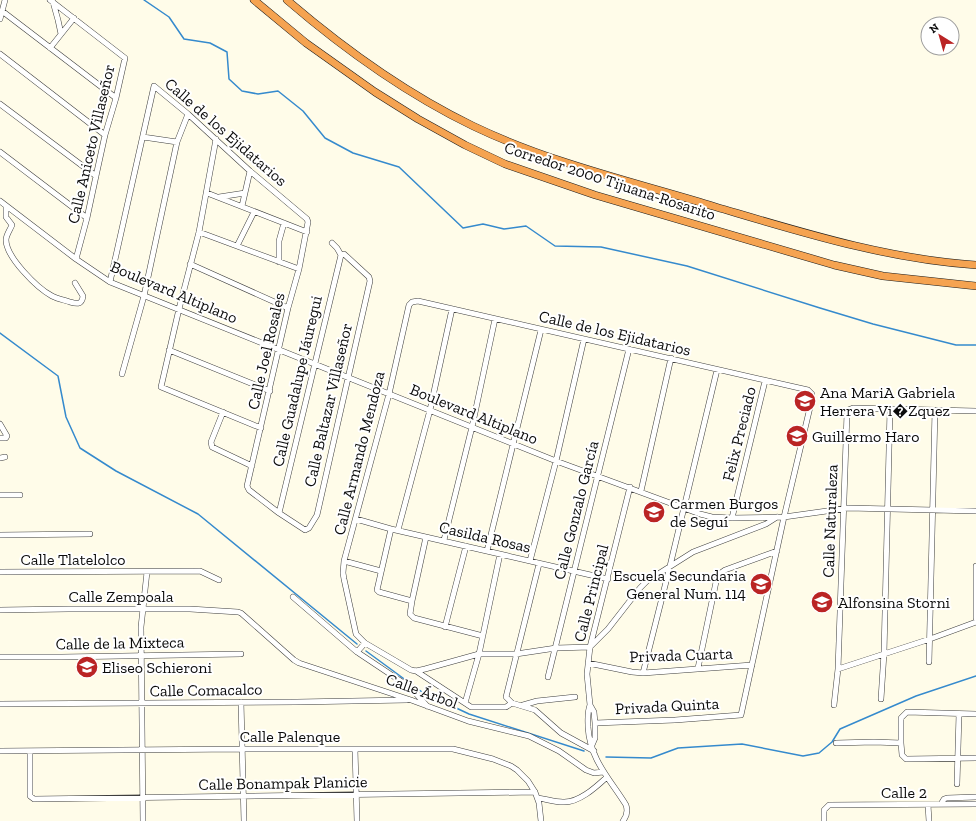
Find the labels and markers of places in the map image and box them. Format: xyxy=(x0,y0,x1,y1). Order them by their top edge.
place label: Ana MariA Gabriela Herrera Vi�Zquez xyxy=(820,383,956,420)
school or university icon: Ana MariA Gabriela Herrera Vi�Zquez xyxy=(792,388,818,414)
school or university icon: Guillermo Haro xyxy=(784,423,810,449)
place label: Guillermo Haro xyxy=(812,427,920,446)
place label: Carmen Burgos de Seguí xyxy=(670,494,778,531)
school or university icon: Carmen Burgos de Seguí xyxy=(641,499,667,525)
place label: Escuela Secundaria General Num. 114 xyxy=(613,566,746,603)
school or university icon: Escuela Secundaria General Num. 114 xyxy=(748,571,774,597)
school or university icon: Alfonsina Storni xyxy=(809,589,835,615)
place label: Alfonsina Storni xyxy=(838,593,951,612)
school or university icon: Eliseo Schieroni xyxy=(74,654,100,680)
place label: Eliseo Schieroni xyxy=(102,658,212,677)

